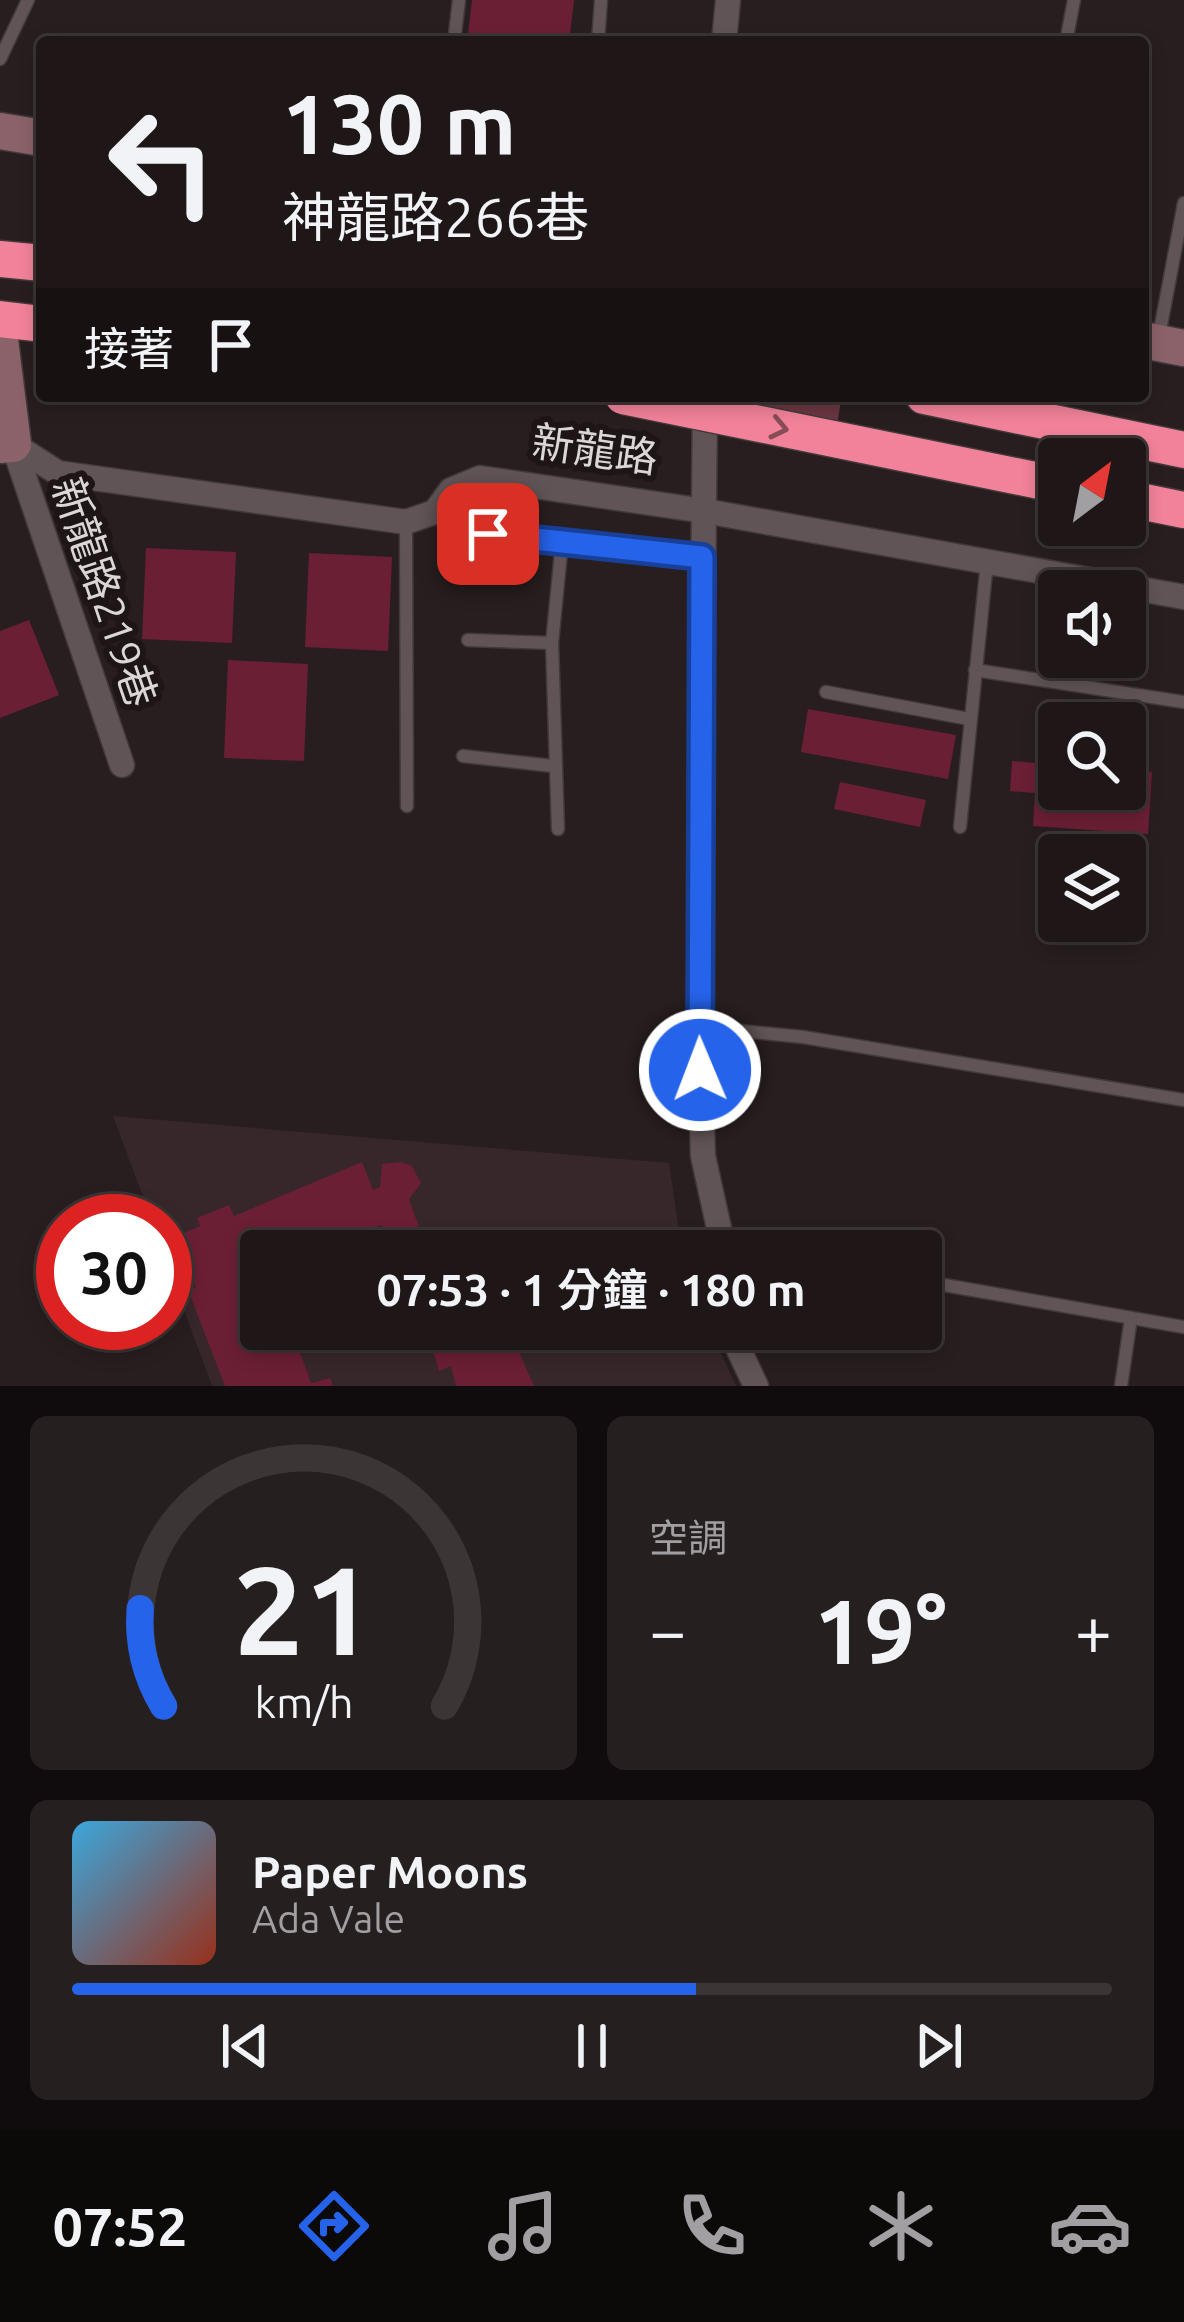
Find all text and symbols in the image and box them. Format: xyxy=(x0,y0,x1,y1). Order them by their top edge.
text: 130 m xyxy=(282,76,516,170)
icon: left xyxy=(84,84,240,240)
text: 神龍路266巷 xyxy=(282,187,589,247)
icon: arrive xyxy=(198,312,264,378)
text: 接著 xyxy=(84,323,174,374)
one-way arrow xyxy=(769,414,789,440)
street label: 新龍路 xyxy=(529,417,661,481)
north arrow xyxy=(1038,438,1146,546)
map controls xyxy=(1038,438,1146,942)
street label: 新龍路219巷 xyxy=(44,471,166,713)
pin xyxy=(437,483,539,585)
icon: arrive xyxy=(455,501,521,567)
button: sound xyxy=(1038,570,1146,678)
button: search xyxy=(1038,702,1146,810)
button: layers xyxy=(1038,834,1146,942)
position arrow xyxy=(637,1007,763,1133)
speed limit sign: 30 xyxy=(36,1194,192,1350)
text: 07:53 · 1 分鐘 · 180 m xyxy=(376,1264,806,1315)
text: 空調 xyxy=(649,1516,727,1559)
text: 21 xyxy=(233,1539,374,1679)
text: 19° xyxy=(814,1580,947,1681)
text: − xyxy=(649,1593,686,1667)
text: + xyxy=(1075,1593,1112,1667)
text: km/h xyxy=(254,1678,353,1726)
text: Paper Moons xyxy=(252,1846,528,1897)
text: Ada Vale xyxy=(252,1897,405,1940)
icon: previous xyxy=(212,2013,278,2079)
icon: pause xyxy=(559,2013,625,2079)
icon: next xyxy=(906,2013,972,2079)
icon: directions xyxy=(292,2184,376,2268)
icon: music xyxy=(481,2184,565,2268)
icon: phone xyxy=(670,2184,754,2268)
icon: climate xyxy=(859,2184,943,2268)
icon: car xyxy=(1048,2184,1132,2268)
text: 07:52 xyxy=(52,2196,188,2256)

